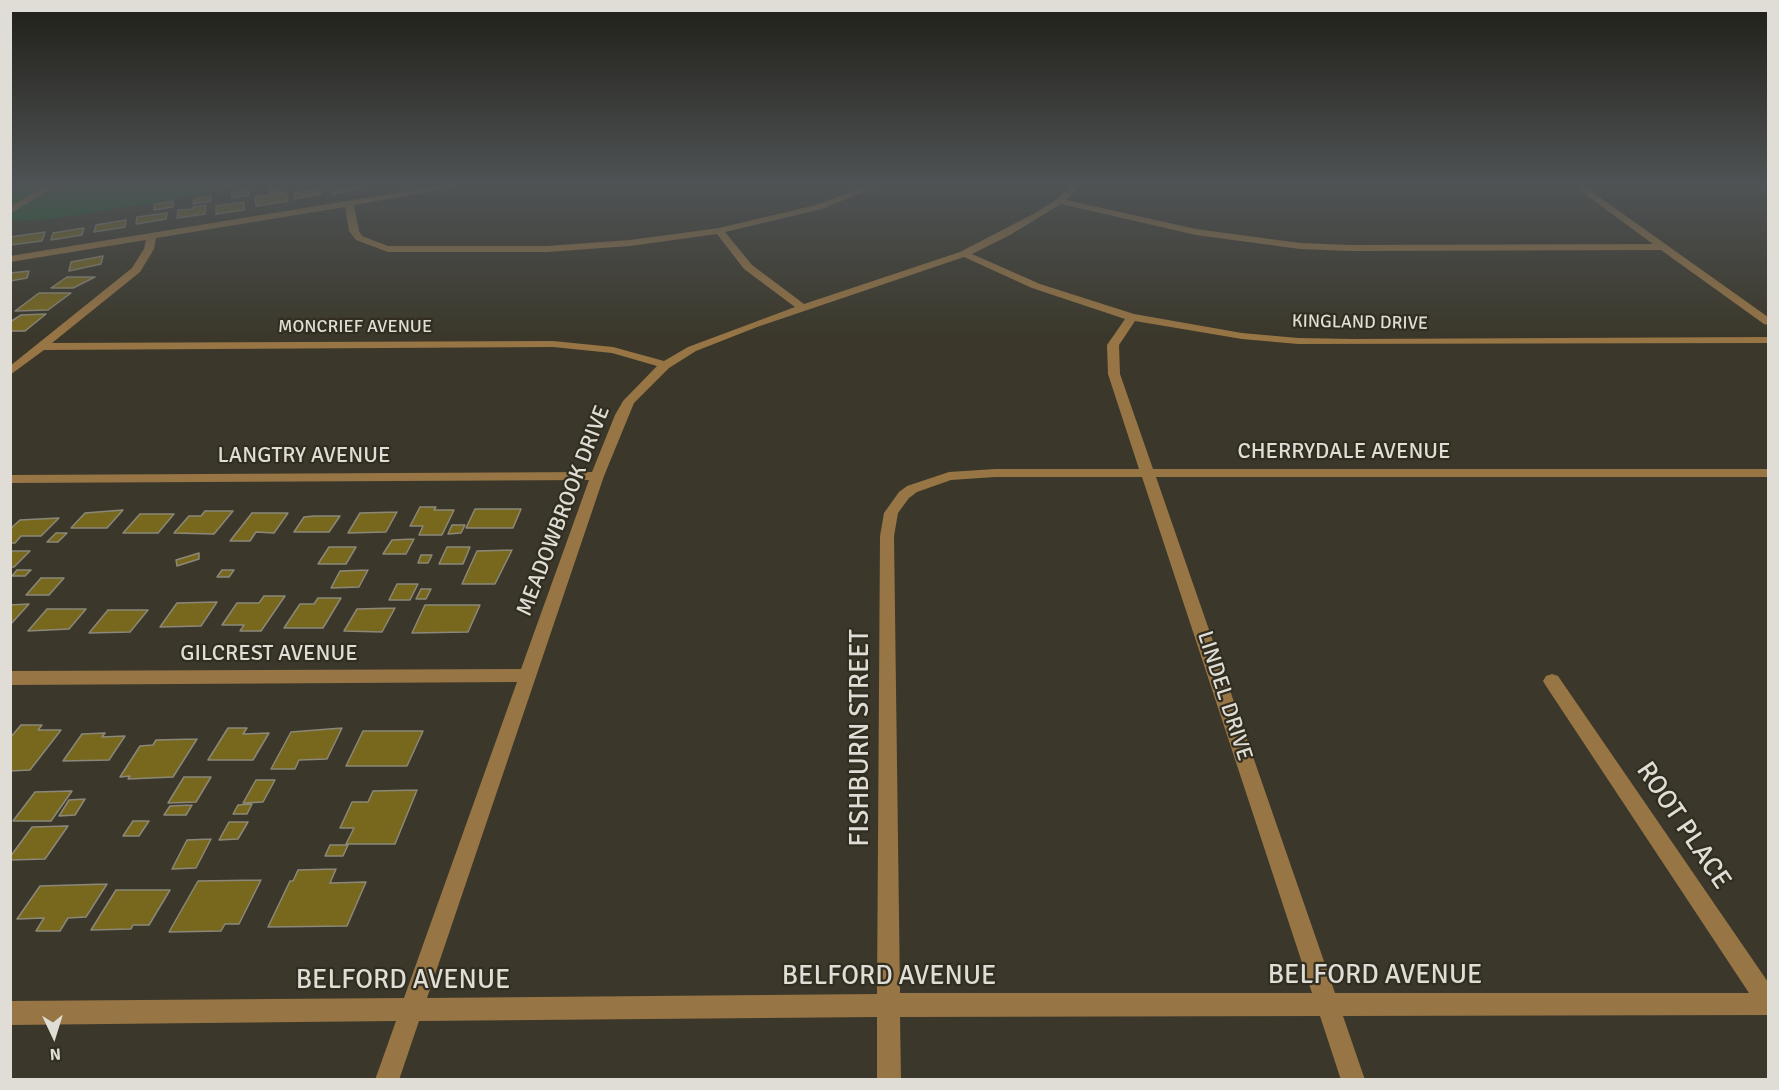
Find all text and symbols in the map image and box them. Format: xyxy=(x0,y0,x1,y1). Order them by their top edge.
street label: KINGLAND DRIVE xyxy=(1292,311,1428,335)
street label: MONCRIEF AVENUE xyxy=(278,316,432,338)
street label: MEADOWBROOK DRIVE xyxy=(512,402,616,620)
street label: CHERRYDALE AVENUE xyxy=(1237,439,1451,465)
street label: LANGTRY AVENUE xyxy=(218,443,390,469)
street label: LINDEL DRIVE xyxy=(1191,628,1257,764)
street label: FISHBURN STREET xyxy=(845,629,877,847)
street label: GILCREST AVENUE xyxy=(180,641,358,667)
street label: ROOT PLACE xyxy=(1629,756,1737,896)
street label: BELFORD AVENUE xyxy=(1268,960,1482,992)
street label: BELFORD AVENUE xyxy=(782,961,996,993)
street label: BELFORD AVENUE xyxy=(296,965,510,997)
north arrow xyxy=(24,1006,84,1066)
text: N xyxy=(49,1044,62,1064)

